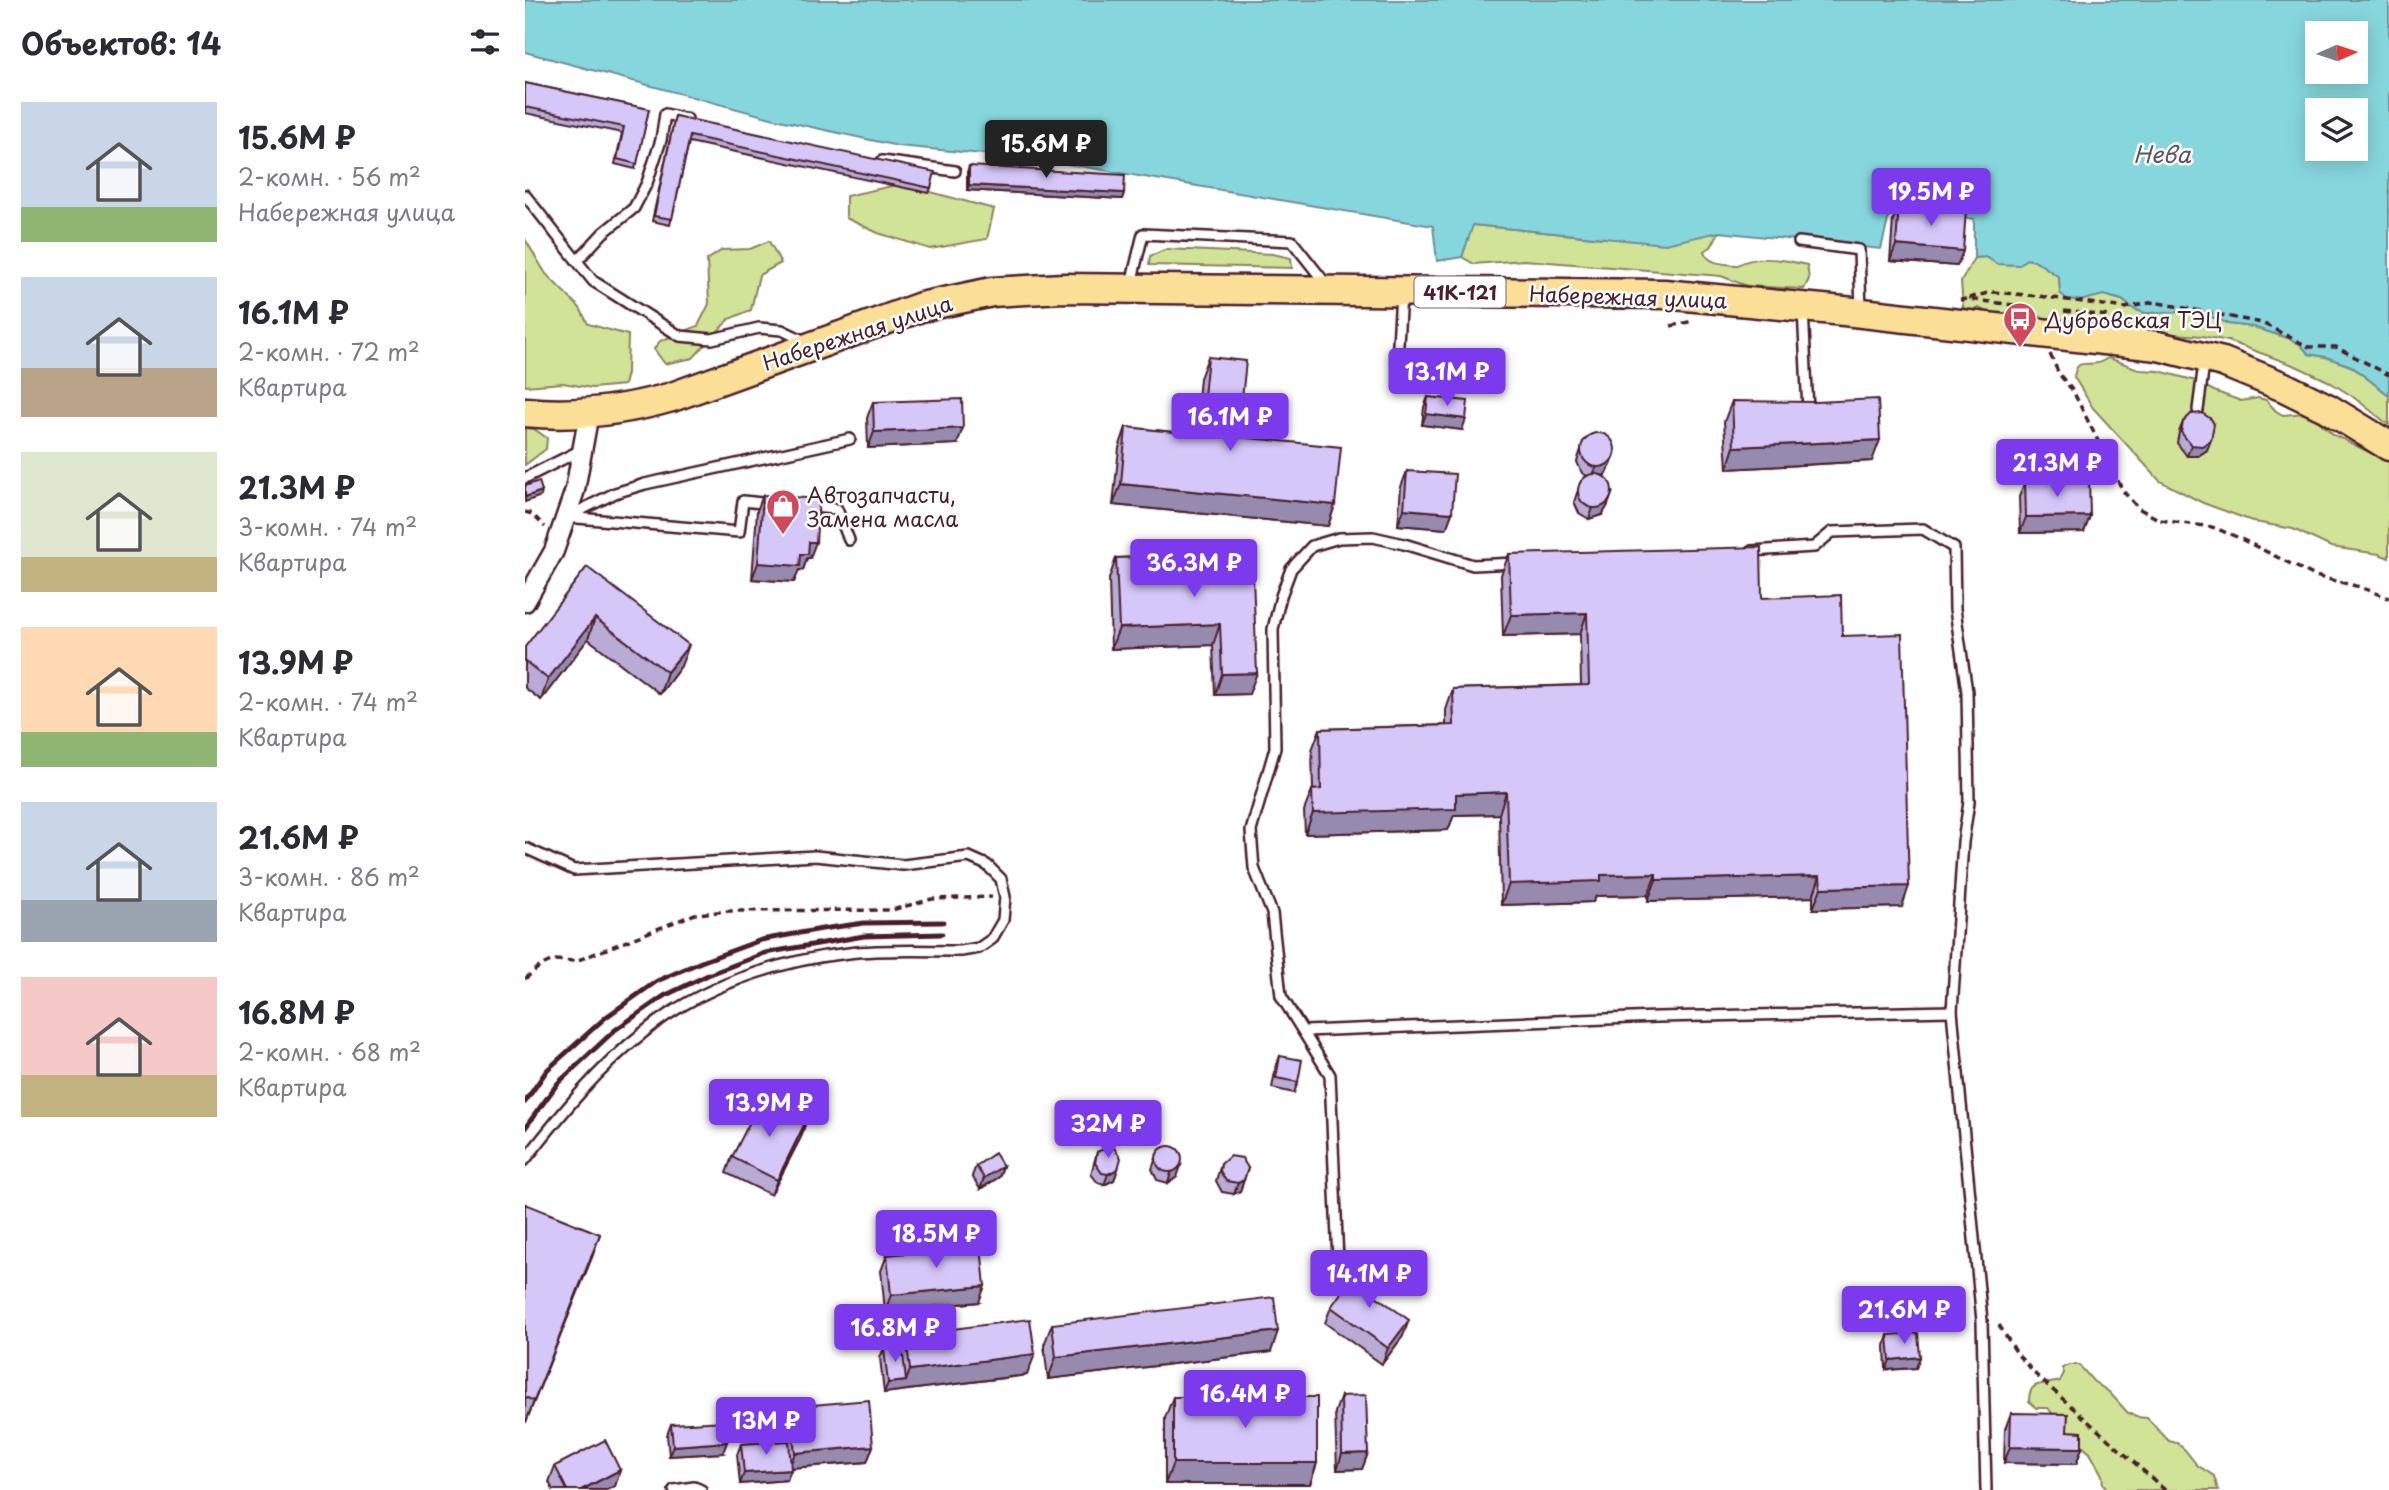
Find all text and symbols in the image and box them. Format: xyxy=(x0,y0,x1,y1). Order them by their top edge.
text: Объектов: 14 xyxy=(21,20,221,65)
north arrow xyxy=(2305,21,2368,84)
map controls xyxy=(2305,21,2368,161)
icon: filters xyxy=(466,23,504,61)
button: layers xyxy=(2305,98,2368,161)
text: 15.6M ₽ xyxy=(238,114,356,159)
pin: 15.6M ₽ xyxy=(981,120,1111,180)
text: 15.6M ₽ xyxy=(1001,125,1091,160)
icon: home xyxy=(77,130,161,214)
water label: Нева xyxy=(2133,136,2191,171)
text: 2-комн. · 56 m² xyxy=(238,159,421,194)
pin: 19.5M ₽ xyxy=(1866,168,1996,228)
text: 19.5M ₽ xyxy=(1888,173,1974,208)
text: Набережная улица xyxy=(238,194,455,229)
road number: 41К-121 xyxy=(1415,276,1506,308)
street label: Набережная улица xyxy=(1528,277,1728,315)
street label: Набережная улица xyxy=(758,286,957,378)
text: 16.1M ₽ xyxy=(238,289,349,334)
bus stop icon: Дубровская ТЭЦ xyxy=(2001,300,2039,349)
place label: Дубровская ТЭЦ xyxy=(2044,303,2222,335)
icon: home xyxy=(77,305,161,389)
text: 2-комн. · 72 m² xyxy=(238,334,420,369)
pin: 13.1M ₽ xyxy=(1382,348,1512,408)
text: 13.1M ₽ xyxy=(1404,353,1490,388)
text: Квартира xyxy=(238,369,346,404)
pin: 16.1M ₽ xyxy=(1165,393,1295,453)
text: 16.1M ₽ xyxy=(1188,398,1272,433)
pin: 21.3M ₽ xyxy=(1992,440,2122,499)
text: 21.3M ₽ xyxy=(2012,444,2102,479)
text: 21.3M ₽ xyxy=(238,464,355,509)
place label: Автозапчасти, Замена масла xyxy=(807,478,958,534)
icon: home xyxy=(77,480,161,564)
shop icon: Автозапчасти, Замена масла xyxy=(764,487,802,536)
text: 3-комн. · 74 m² xyxy=(238,509,417,544)
pin: 36.3M ₽ xyxy=(1129,540,1259,599)
text: Квартира xyxy=(238,544,346,579)
text: 36.3M ₽ xyxy=(1146,544,1242,579)
text: 13.9M ₽ xyxy=(238,639,353,684)
icon: home xyxy=(77,655,161,739)
text: 2-комн. · 74 m² xyxy=(238,684,418,719)
text: Квартира xyxy=(238,719,346,754)
text: 21.6M ₽ xyxy=(238,814,358,859)
icon: home xyxy=(77,830,161,914)
text: 3-комн. · 86 m² xyxy=(238,859,420,894)
text: Квартира xyxy=(238,894,346,929)
text: 16.8M ₽ xyxy=(238,989,355,1034)
icon: home xyxy=(77,1005,161,1089)
text: 2-комн. · 68 m² xyxy=(238,1034,421,1069)
text: Квартира xyxy=(238,1069,346,1104)
pin: 13.9M ₽ xyxy=(704,1080,834,1139)
text: 13.9M ₽ xyxy=(725,1084,813,1119)
pin: 32M ₽ xyxy=(1059,1100,1157,1160)
text: 32M ₽ xyxy=(1071,1105,1145,1140)
pin: 18.5M ₽ xyxy=(871,1210,1001,1270)
text: 18.5M ₽ xyxy=(892,1215,980,1250)
pin: 14.1M ₽ xyxy=(1304,1250,1434,1310)
text: 14.1M ₽ xyxy=(1326,1255,1412,1290)
pin: 21.6M ₽ xyxy=(1839,1286,1969,1346)
text: 21.6M ₽ xyxy=(1858,1291,1950,1326)
pin: 16.8M ₽ xyxy=(830,1304,960,1364)
text: 16.8M ₽ xyxy=(850,1309,940,1344)
pin: 16.4M ₽ xyxy=(1180,1370,1310,1430)
text: 16.4M ₽ xyxy=(1200,1375,1290,1410)
pin: 13M ₽ xyxy=(717,1398,815,1457)
text: 13M ₽ xyxy=(732,1402,800,1437)

